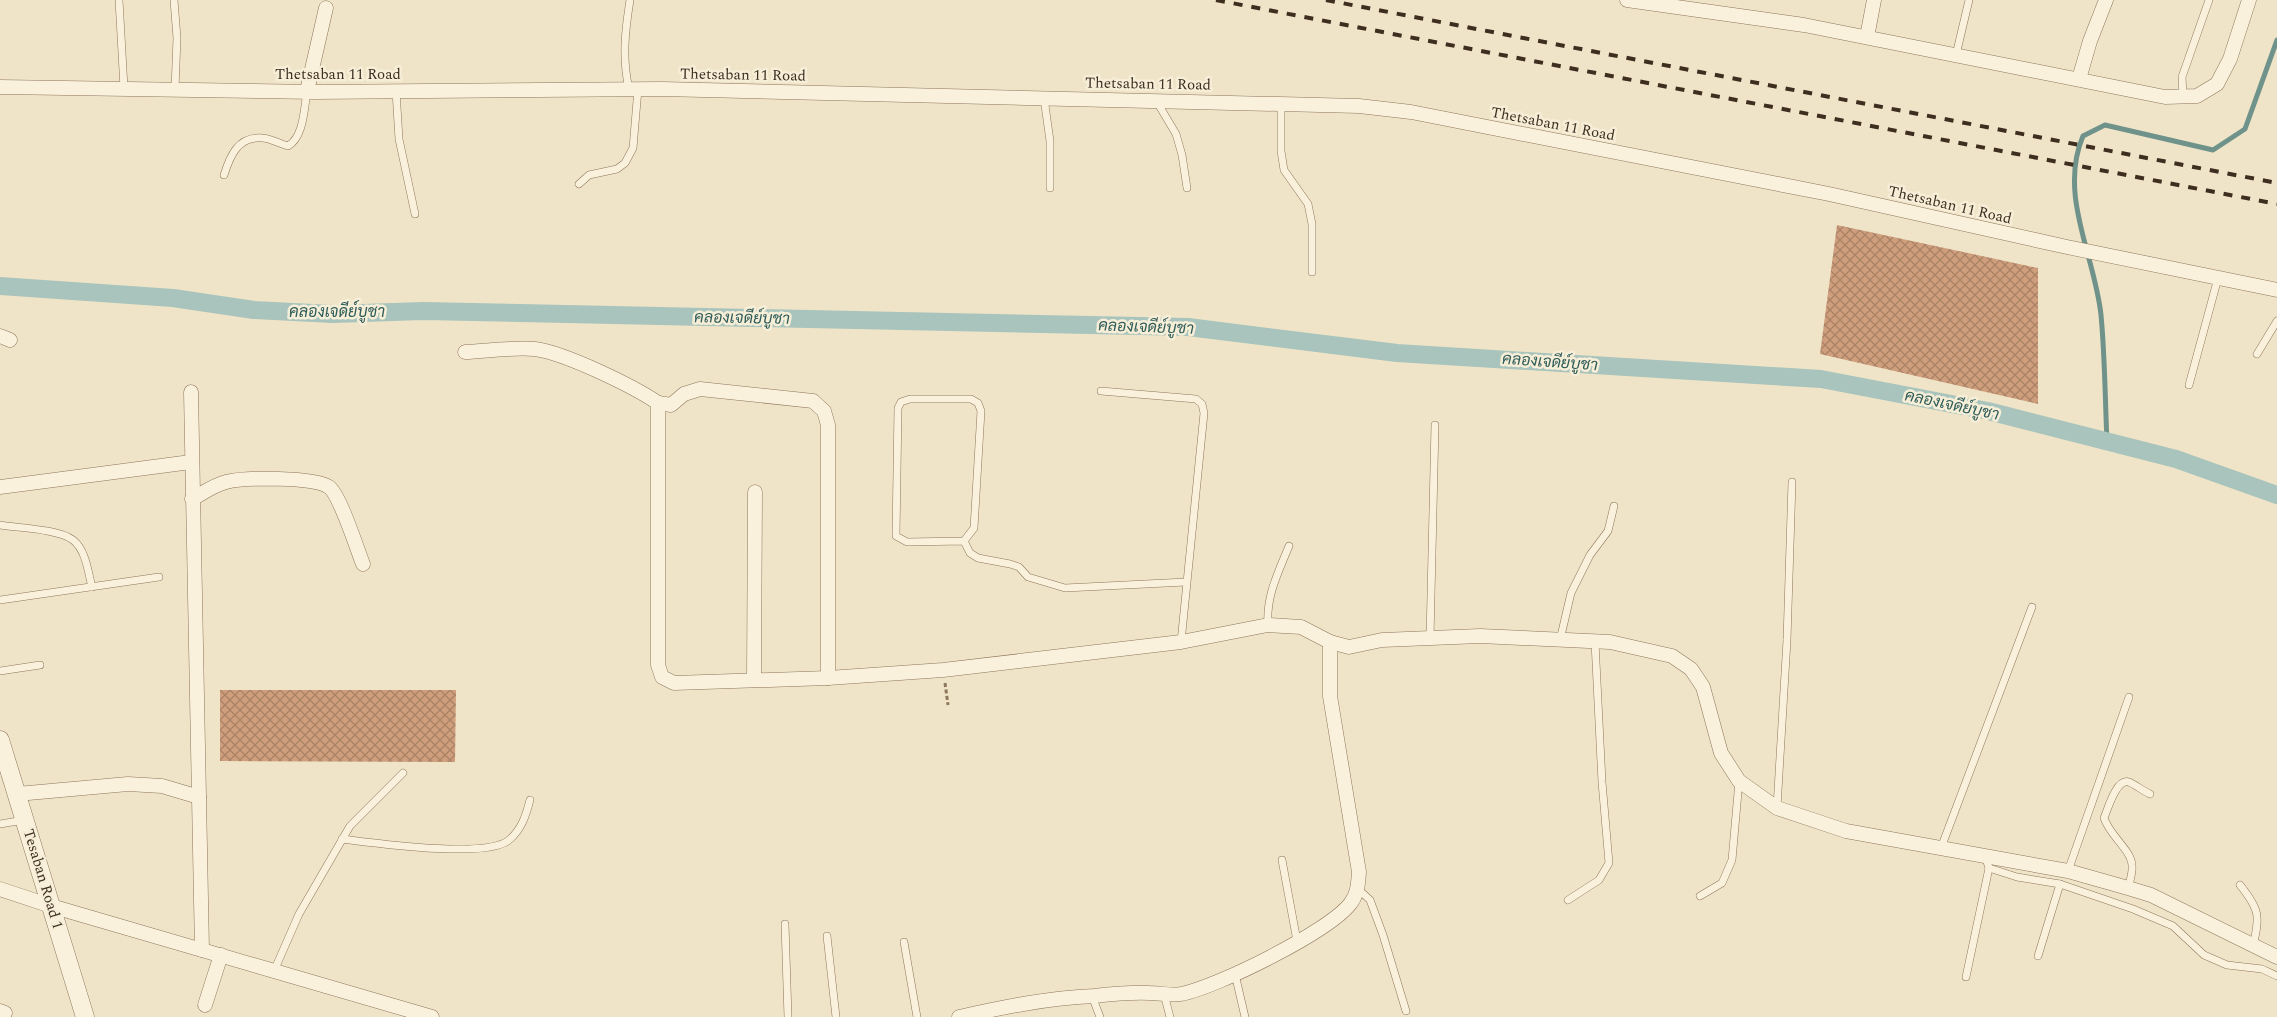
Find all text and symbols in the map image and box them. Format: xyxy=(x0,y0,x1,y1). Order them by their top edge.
street label: Thetsaban 11 Road xyxy=(680,62,806,88)
street label: Thetsaban 11 Road xyxy=(275,63,401,86)
street label: Thetsaban 11 Road xyxy=(1085,71,1211,97)
street label: Thetsaban 11 Road xyxy=(1489,101,1617,147)
street label: Thetsaban 11 Road xyxy=(1886,180,2014,230)
water label: คลองเจดีย์บูชา xyxy=(289,299,385,324)
water label: คลองเจดีย์บูชา xyxy=(694,304,790,331)
water label: คลองเจดีย์บูชา xyxy=(1098,312,1195,341)
water label: คลองเจดีย์บูชา xyxy=(1501,346,1599,377)
water label: คลองเจดีย์บูชา xyxy=(1903,382,2002,427)
street label: Tesaban Road 1 xyxy=(17,826,69,932)

